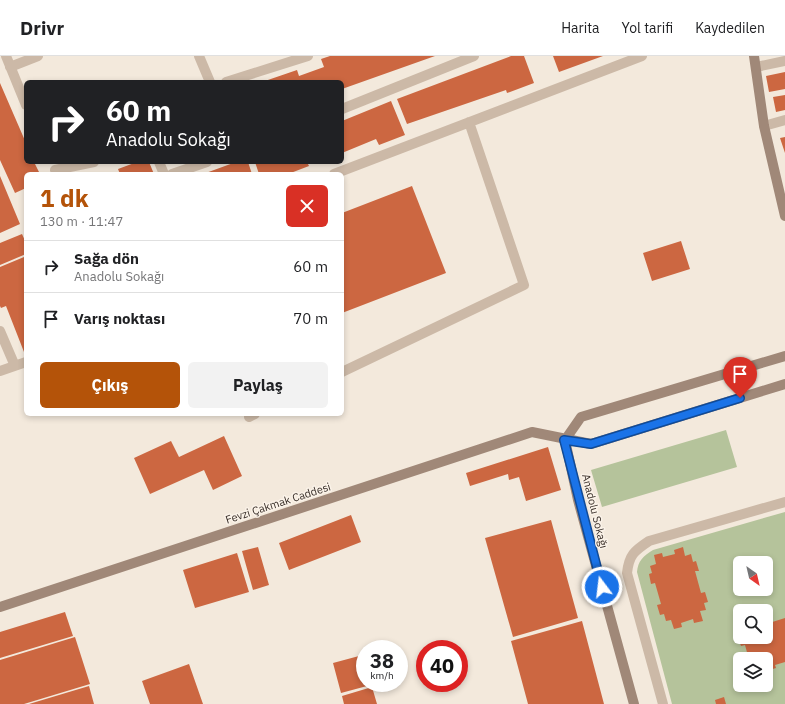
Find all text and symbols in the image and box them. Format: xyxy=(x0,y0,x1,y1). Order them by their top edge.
text: Drivr xyxy=(20,16,64,40)
text: Harita xyxy=(561,19,600,37)
text: Yol tarifi xyxy=(622,19,673,37)
text: Kaydedilen xyxy=(695,19,765,37)
text: 60 m xyxy=(106,92,171,129)
icon: right xyxy=(40,96,92,148)
text: Anadolu Sokağı xyxy=(106,128,231,151)
text: 1 dk xyxy=(40,182,89,214)
button: close xyxy=(286,185,328,227)
text: 130 m · 11:47 xyxy=(40,213,123,230)
text: Sağa dön xyxy=(74,249,139,268)
icon: right xyxy=(40,256,62,278)
text: 60 m xyxy=(293,257,328,276)
text: Anadolu Sokağı xyxy=(74,268,164,285)
icon: arrive xyxy=(40,308,62,330)
text: Varış noktası xyxy=(74,309,165,328)
text: 70 m xyxy=(293,309,328,328)
pin xyxy=(723,357,757,398)
button: Çıkış xyxy=(40,362,180,408)
button: Paylaş xyxy=(188,362,328,408)
icon: arrive xyxy=(729,363,751,385)
street label: Anadolu Sokağı xyxy=(579,472,611,550)
street label: Fevzi Çakmak Caddesi xyxy=(224,479,332,527)
north arrow xyxy=(733,556,773,596)
map controls xyxy=(733,556,773,692)
position arrow xyxy=(581,566,623,608)
button: search xyxy=(733,604,773,644)
speed limit sign: 40 xyxy=(416,640,468,692)
text: 38 xyxy=(370,647,394,674)
button: layers xyxy=(733,652,773,692)
text: km/h xyxy=(370,669,394,682)

